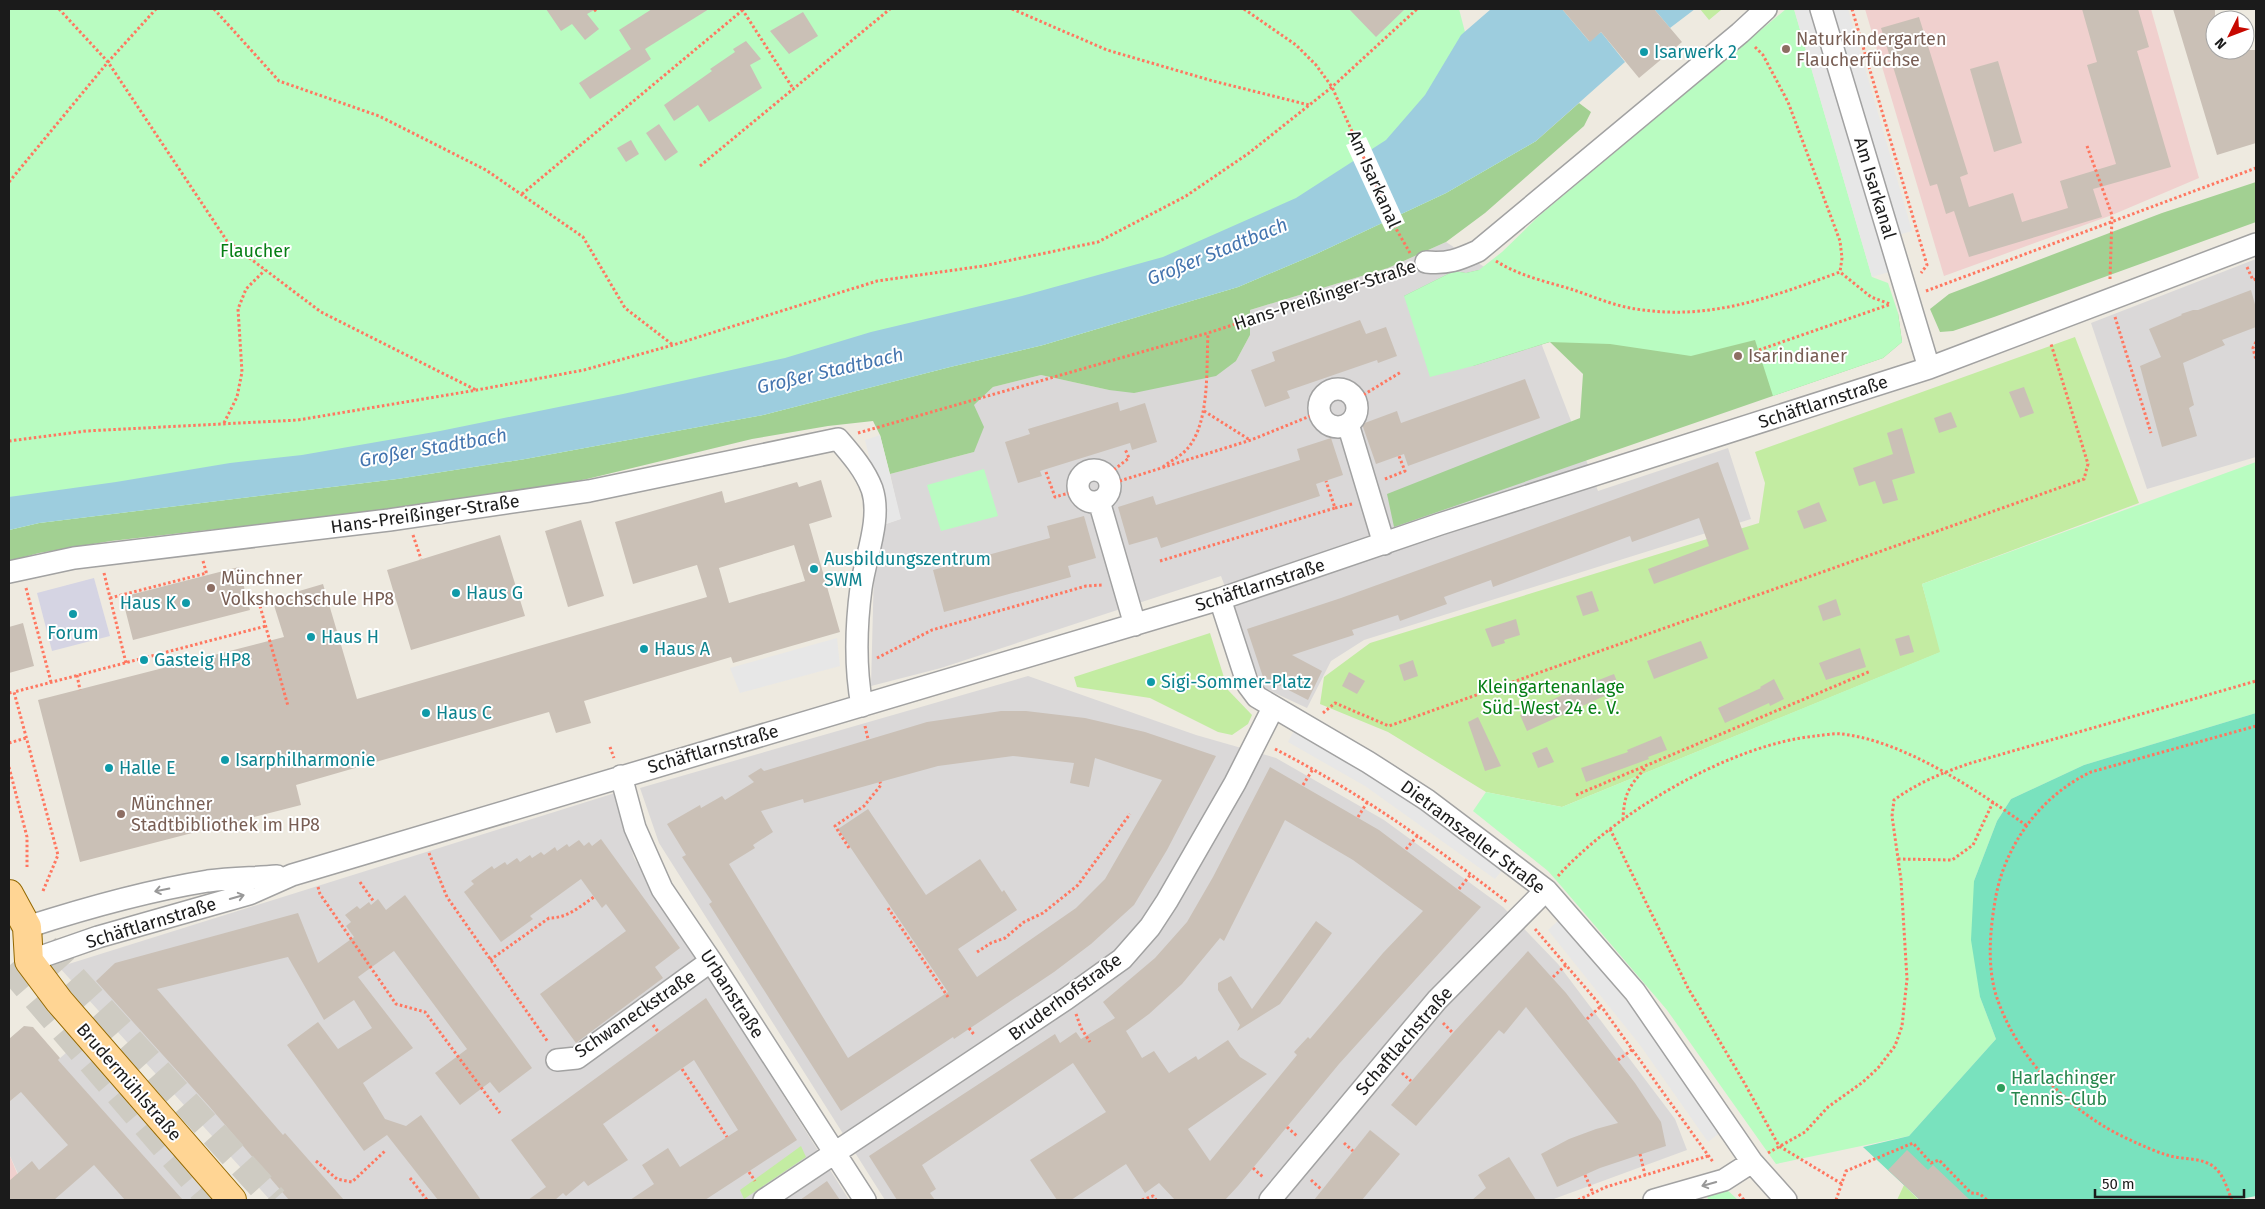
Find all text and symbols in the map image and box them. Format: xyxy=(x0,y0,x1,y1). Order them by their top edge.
north arrow xyxy=(2205,10,2255,60)
place label: Naturkindergarten Flaucherfüchse xyxy=(1796,28,1946,71)
text: N xyxy=(2211,34,2230,53)
place label: Isarwerk 2 xyxy=(1654,41,1737,63)
marker: Naturkindergarten Flaucherfüchse xyxy=(1780,43,1792,55)
marker: Isarwerk 2 xyxy=(1638,46,1650,58)
street label: Am Isarkanal xyxy=(1343,127,1405,231)
street label: Am Isarkanal xyxy=(1849,135,1901,241)
water label: Großer Stadtbach xyxy=(1143,213,1291,290)
park label: Flaucher xyxy=(220,240,290,262)
street label: Hans-Preißinger-Straße xyxy=(1231,255,1419,335)
water label: Großer Stadtbach xyxy=(755,342,906,399)
place label: Isarindianer xyxy=(1748,345,1847,367)
marker: Isarindianer xyxy=(1732,350,1744,362)
street label: Schäftlarnstraße xyxy=(1755,371,1891,433)
water label: Großer Stadtbach xyxy=(357,423,509,472)
street label: Hans-Preißinger-Straße xyxy=(329,490,521,538)
place label: Ausbildungszentrum SWM xyxy=(824,548,991,591)
street label: Schäftlarnstraße xyxy=(1192,554,1328,616)
marker: Ausbildungszentrum SWM xyxy=(808,563,820,575)
place label: Münchner Volkshochschule HP8 xyxy=(221,567,394,610)
marker: Münchner Volkshochschule HP8 xyxy=(205,582,217,594)
place label: Haus G xyxy=(466,582,523,604)
marker: Haus G xyxy=(450,587,462,599)
place label: Haus K xyxy=(120,592,176,614)
marker: Haus K xyxy=(180,597,192,609)
marker: Forum xyxy=(67,608,79,620)
place label: Forum xyxy=(47,622,99,644)
place label: Haus H xyxy=(321,626,379,648)
marker: Haus H xyxy=(305,631,317,643)
place label: Haus A xyxy=(654,638,711,660)
marker: Haus A xyxy=(638,643,650,655)
place label: Gasteig HP8 xyxy=(154,649,251,671)
marker: Gasteig HP8 xyxy=(138,654,150,666)
place label: Sigi-Sommer-Platz xyxy=(1161,671,1311,693)
marker: Sigi-Sommer-Platz xyxy=(1145,676,1157,688)
park label: Kleingartenanlage Süd-West 24 e. V. xyxy=(1477,676,1625,719)
place label: Haus C xyxy=(436,702,492,724)
marker: Haus C xyxy=(420,707,432,719)
street label: Schäftlarnstraße xyxy=(645,720,781,778)
place label: Isarphilharmonie xyxy=(235,749,376,771)
marker: Isarphilharmonie xyxy=(219,754,231,766)
place label: Halle E xyxy=(119,757,176,779)
marker: Halle E xyxy=(103,762,115,774)
street label: Dietramszeller Straße xyxy=(1396,775,1550,899)
place label: Münchner Stadtbibliothek im HP8 xyxy=(131,793,320,836)
marker: Münchner Stadtbibliothek im HP8 xyxy=(115,808,127,820)
one-way arrow xyxy=(155,886,171,895)
one-way arrow xyxy=(228,892,244,902)
street label: Schäftlarnstraße xyxy=(83,893,219,953)
street label: Urbanstraße xyxy=(695,946,769,1042)
street label: Bruderhofstraße xyxy=(1004,949,1126,1045)
street label: Schwaneckstraße xyxy=(570,965,700,1063)
street label: Schaftlachstraße xyxy=(1351,982,1457,1100)
street label: Brudermühlstraße xyxy=(72,1019,186,1145)
place label: Harlachinger Tennis-Club xyxy=(2011,1067,2116,1110)
marker: Harlachinger Tennis-Club xyxy=(1995,1082,2007,1094)
scale bar xyxy=(2095,1166,2244,1198)
text: 50 m xyxy=(2102,1175,2135,1193)
one-way arrow xyxy=(1701,1180,1717,1190)

